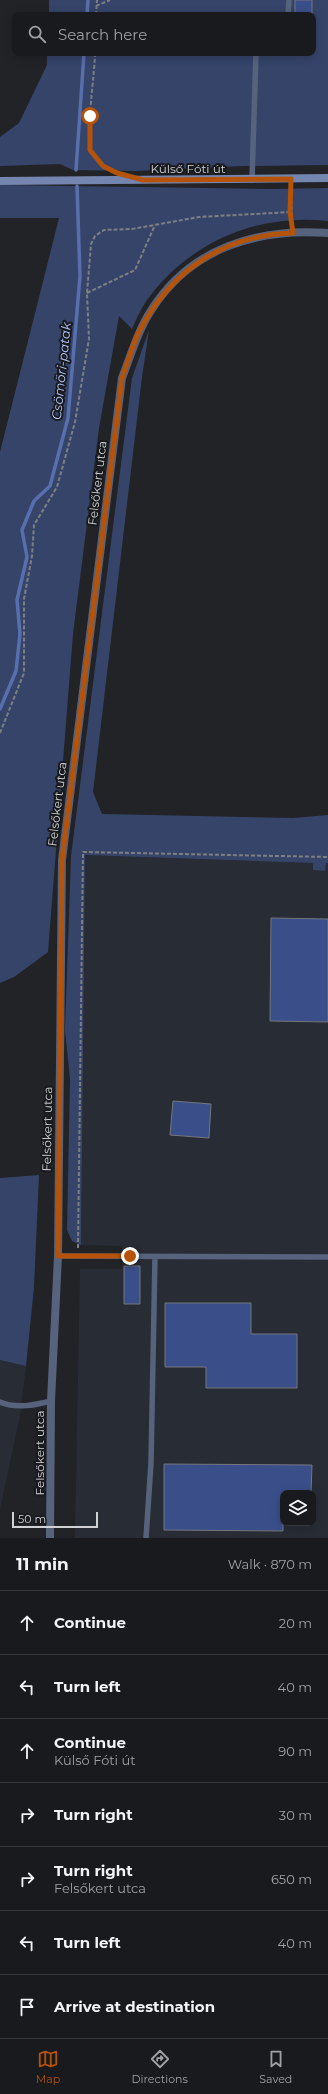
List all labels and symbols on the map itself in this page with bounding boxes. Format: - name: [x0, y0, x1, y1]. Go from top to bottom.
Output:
- route start: [81, 107, 99, 125]
- street label: Külső Fóti út: [150, 161, 226, 176]
- water label: Csömöri-patak: [48, 320, 74, 421]
- street label: Felsőkert utca: [84, 440, 110, 526]
- street label: Felsőkert utca: [44, 761, 70, 847]
- street label: Felsőkert utca: [39, 1086, 55, 1172]
- route end: [121, 1247, 139, 1265]
- street label: Felsőkert utca: [32, 1411, 47, 1495]
- scale bar: [12, 1510, 98, 1529]

